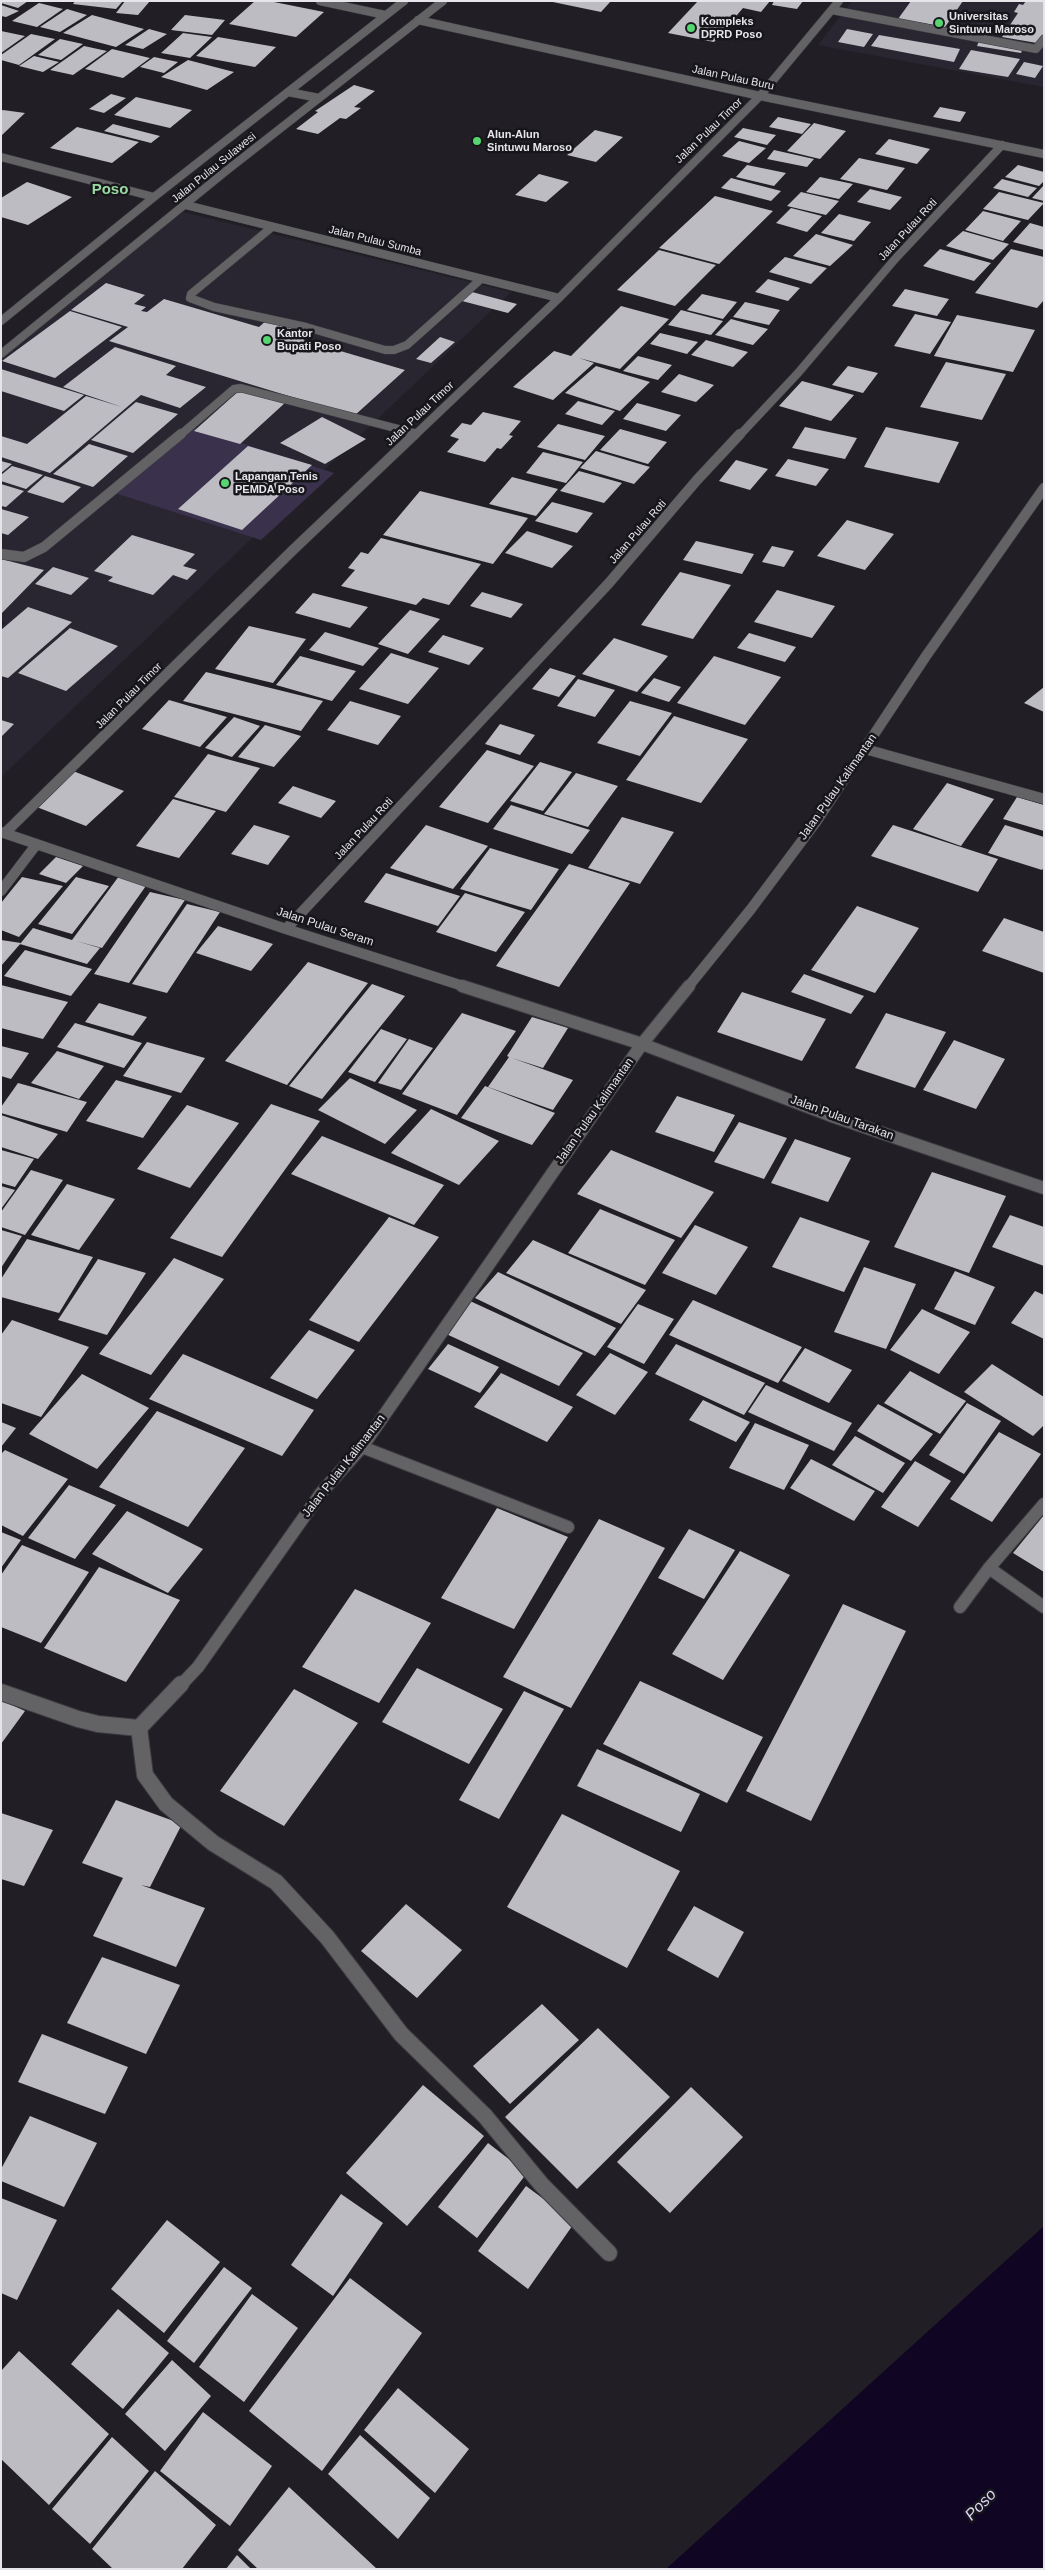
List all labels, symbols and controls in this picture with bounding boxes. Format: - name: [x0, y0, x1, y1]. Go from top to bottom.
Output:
- place label: Universitas Sintuwu Maroso: [949, 10, 1034, 36]
- place label: Kompleks DPRD Poso: [701, 15, 762, 41]
- marker: Universitas Sintuwu Maroso: [933, 17, 945, 29]
- marker: Kompleks DPRD Poso: [685, 22, 697, 34]
- street label: Jalan Pulau Buru: [691, 63, 775, 93]
- street label: Jalan Pulau Timor: [673, 96, 745, 166]
- place label: Alun-Alun Sintuwu Maroso: [487, 128, 572, 154]
- street label: Jalan Pulau Sulawesi: [169, 130, 259, 206]
- marker: Alun-Alun Sintuwu Maroso: [471, 135, 483, 147]
- district label: Poso: [92, 181, 128, 199]
- street label: Jalan Pulau Roti: [876, 196, 940, 264]
- street label: Jalan Pulau Sumba: [327, 223, 423, 259]
- place label: Kantor Bupati Poso: [277, 327, 341, 353]
- marker: Kantor Bupati Poso: [261, 334, 273, 346]
- street label: Jalan Pulau Timor: [383, 379, 457, 449]
- place label: Lapangan Tenis PEMDA Poso: [235, 470, 318, 496]
- marker: Lapangan Tenis PEMDA Poso: [219, 477, 231, 489]
- street label: Jalan Pulau Roti: [607, 497, 669, 567]
- street label: Jalan Pulau Timor: [93, 660, 165, 732]
- street label: Jalan Pulau Kalimantan: [796, 731, 880, 843]
- street label: Jalan Pulau Roti: [332, 795, 396, 863]
- street label: Jalan Pulau Seram: [275, 904, 375, 950]
- street label: Jalan Pulau Kalimantan: [553, 1055, 637, 1167]
- street label: Jalan Pulau Tarakan: [788, 1093, 896, 1143]
- street label: Jalan Pulau Kalimantan: [300, 1412, 388, 1520]
- water label: Poso: [961, 2485, 1001, 2525]

